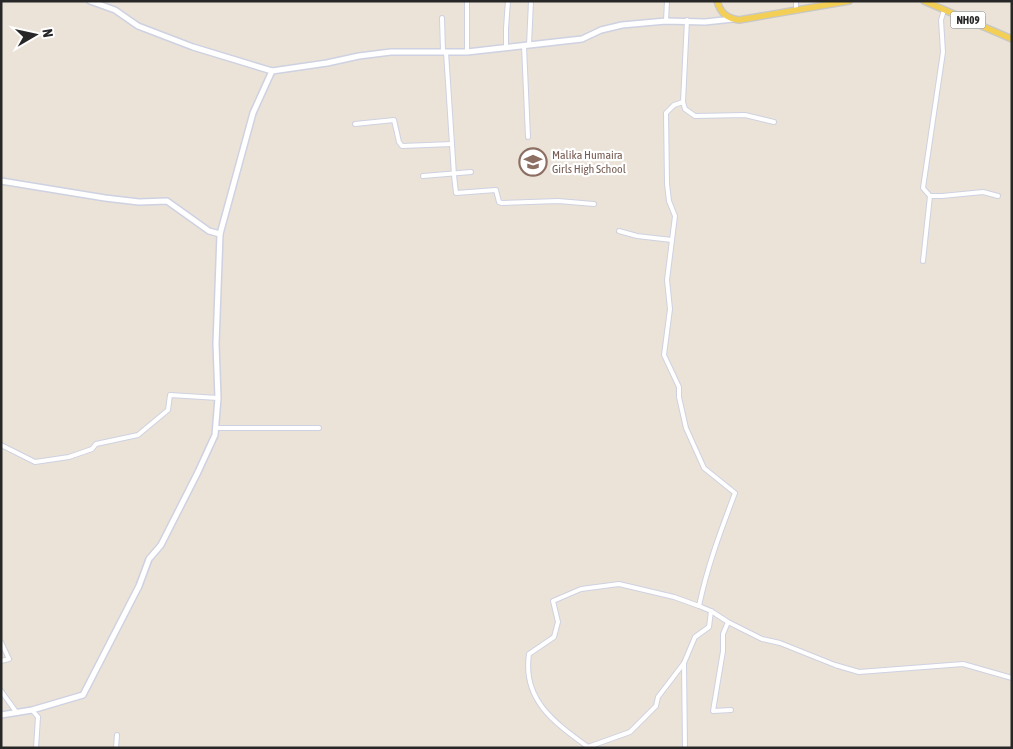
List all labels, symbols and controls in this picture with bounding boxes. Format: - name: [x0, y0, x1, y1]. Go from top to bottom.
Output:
- north arrow: [10, 10, 60, 60]
- road number: NH09: [950, 12, 986, 28]
- text: N: [39, 28, 56, 38]
- school or university icon: Malika Humaira Girls High School: [518, 147, 548, 177]
- place label: Malika Humaira Girls High School: [552, 148, 627, 176]

